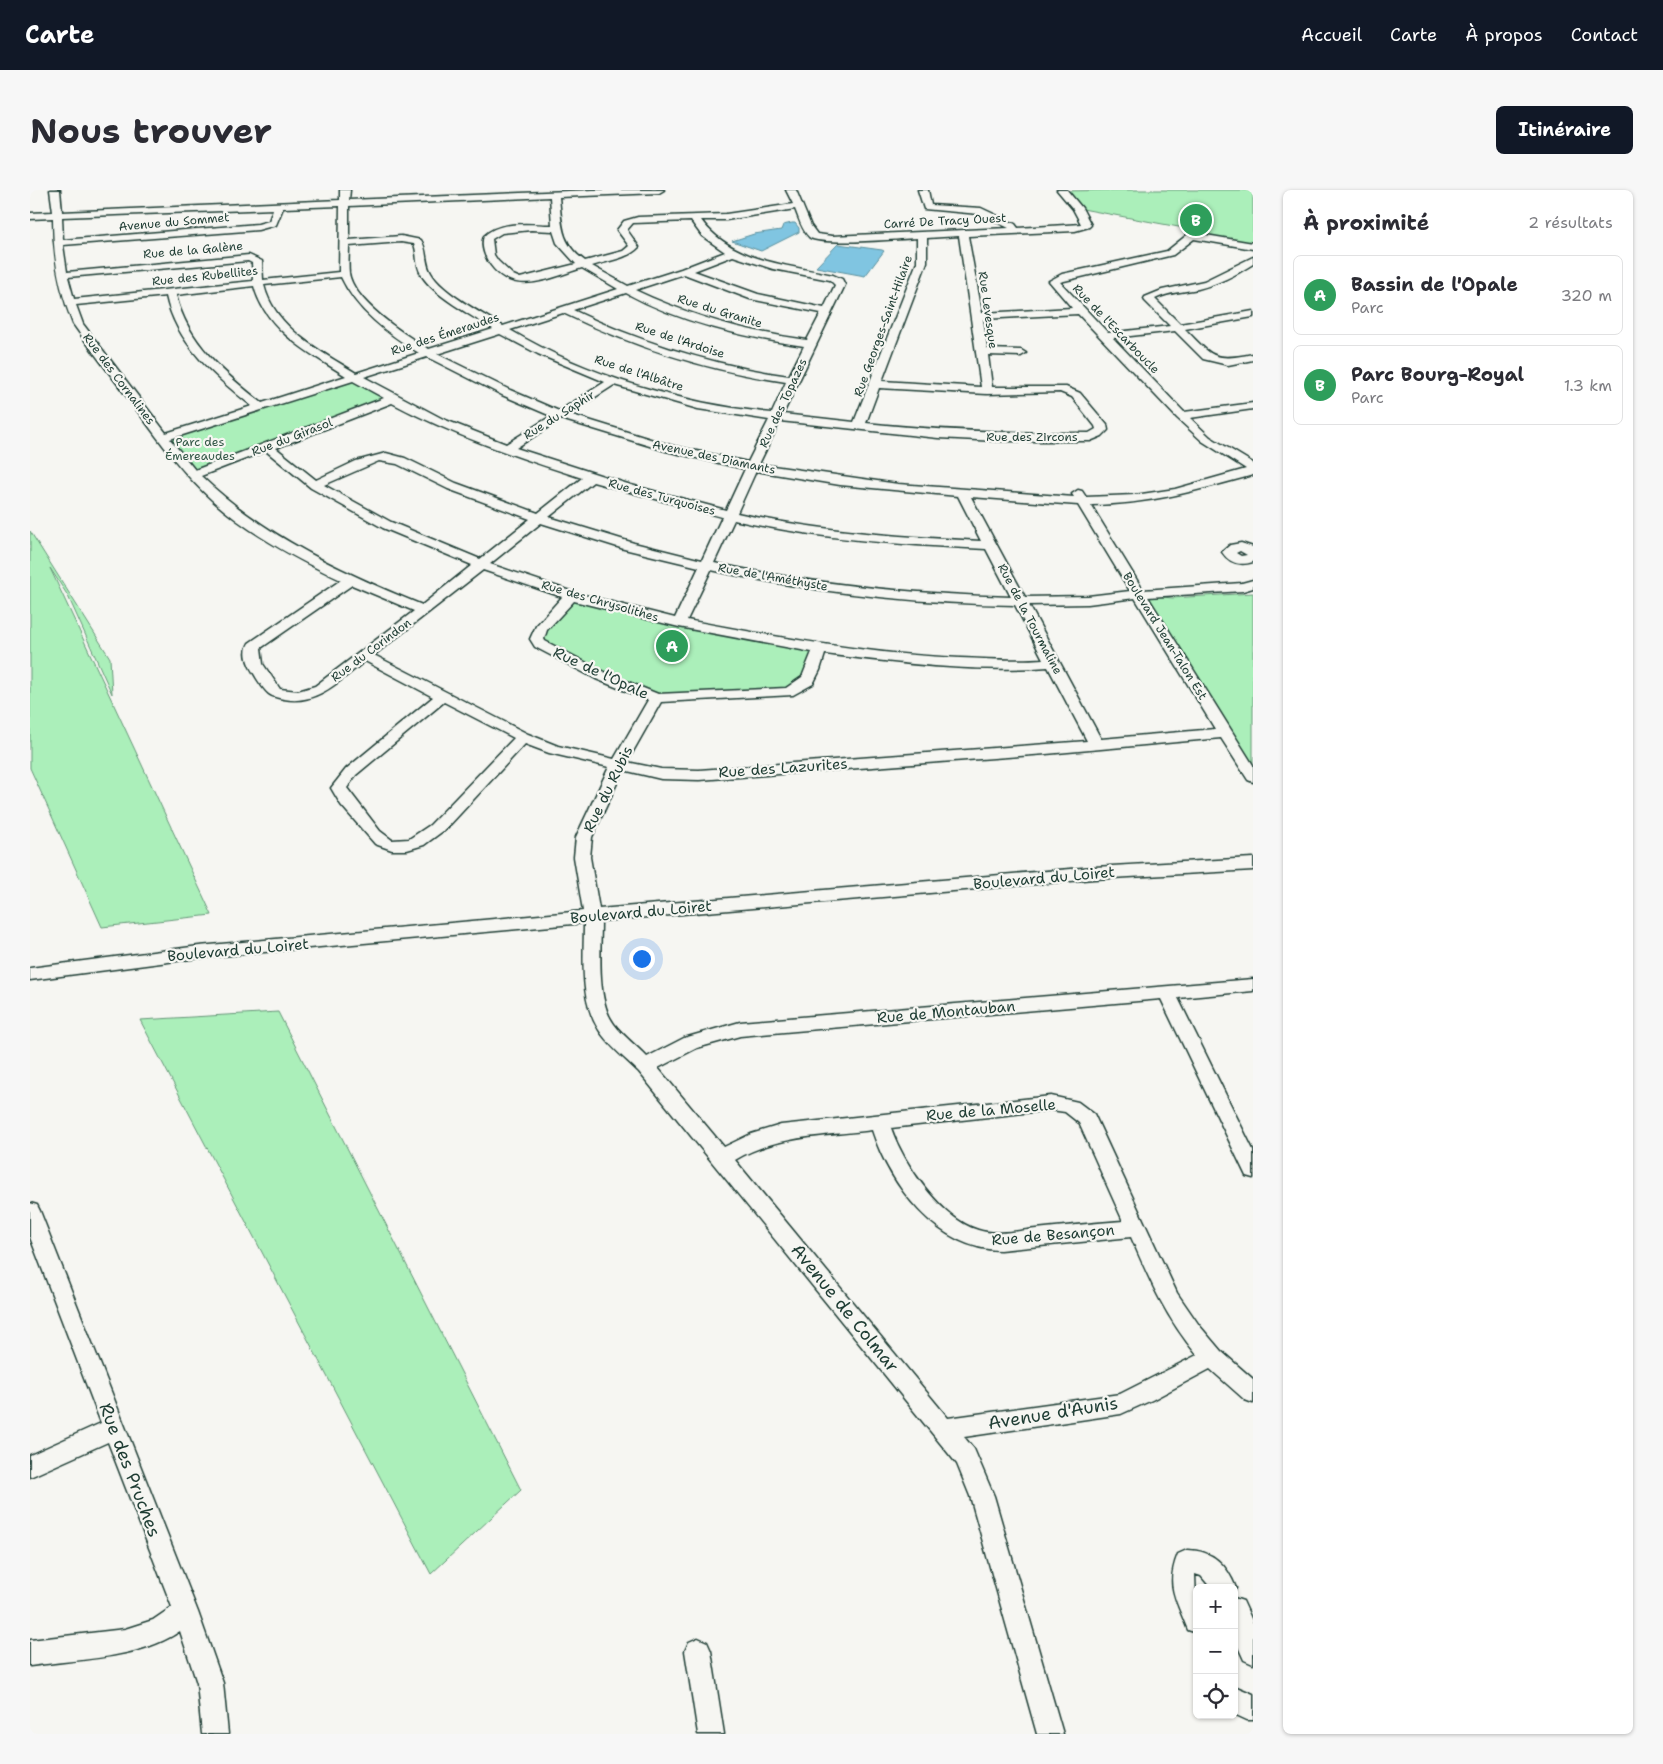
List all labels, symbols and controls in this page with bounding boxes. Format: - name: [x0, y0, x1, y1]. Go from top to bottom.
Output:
- text: Carte: [25, 19, 94, 51]
- text: Accueil: [1301, 23, 1362, 47]
- text: Carte: [1390, 23, 1437, 47]
- text: À propos: [1465, 23, 1543, 47]
- text: Contact: [1571, 23, 1638, 47]
- button: Itinéraire: [1496, 106, 1633, 154]
- text: Nous trouver: [30, 107, 272, 154]
- pin: B: [1180, 201, 1212, 239]
- street label: Avenue du Sommet: [118, 209, 230, 235]
- text: À proximité: [1303, 209, 1429, 237]
- street label: Carré De Tracy Ouest: [883, 210, 1007, 232]
- text: 2 résultats: [1528, 212, 1613, 233]
- street label: Rue de la Galène: [142, 238, 244, 262]
- street label: Rue Georges-Saint-Hilaire: [850, 253, 916, 399]
- street label: Rue des Rubellites: [151, 262, 259, 290]
- street label: Rue Levesque: [975, 270, 1001, 350]
- text: Bassin de l'Opale: [1351, 272, 1518, 297]
- street label: Rue de l'Escarboucle: [1069, 281, 1163, 377]
- text: A: [1314, 285, 1326, 306]
- text: 320 m: [1561, 285, 1612, 306]
- street label: Rue du Granite: [676, 291, 764, 332]
- text: Parc: [1351, 297, 1384, 318]
- street label: Rue des Émeraudes: [389, 309, 501, 359]
- street label: Rue de l'Ardoise: [633, 318, 727, 362]
- street label: Rue des Cornalines: [79, 330, 159, 428]
- street label: Rue de l'Albâtre: [592, 351, 686, 395]
- street label: Rue des Topazes: [755, 356, 811, 450]
- text: Parc Bourg-Royal: [1351, 362, 1524, 387]
- text: B: [1315, 375, 1325, 396]
- text: 1.3 km: [1564, 375, 1612, 396]
- street label: Rue du Saphir: [520, 387, 598, 443]
- text: Parc: [1351, 387, 1384, 408]
- street label: Rue du Girasol: [249, 414, 335, 460]
- street label: Rue des Zircons: [986, 429, 1078, 445]
- park label: Parc des Émereaudes: [165, 434, 235, 464]
- street label: Avenue des Diamants: [651, 436, 777, 478]
- street label: Rue des Turquoises: [607, 475, 717, 519]
- street label: Rue de l'Améthyste: [717, 559, 829, 595]
- street label: Rue de la Tourmaline: [994, 561, 1066, 677]
- street label: Boulevard Jean-Talon Est: [1119, 569, 1211, 703]
- street label: Rue des Chrysolithes: [540, 577, 660, 625]
- street label: Rue du Corindon: [328, 615, 414, 685]
- pin: A: [656, 627, 688, 665]
- street label: Rue de l'Opale: [550, 642, 652, 704]
- street label: Rue du Rubis: [578, 742, 638, 836]
- street label: Rue des Lazurites: [718, 754, 848, 782]
- street label: Boulevard du Loiret: [972, 862, 1116, 894]
- street label: Boulevard du Loiret: [569, 896, 713, 928]
- street label: Boulevard du Loiret: [166, 934, 310, 966]
- your location: [629, 946, 655, 972]
- street label: Rue de Montauban: [876, 996, 1016, 1028]
- street label: Rue de la Moselle: [925, 1094, 1057, 1126]
- street label: Rue de Besançon: [991, 1220, 1115, 1250]
- street label: Avenue de Colmar: [786, 1239, 904, 1377]
- street label: Avenue d'Aunis: [986, 1391, 1120, 1435]
- street label: Rue des Pruches: [93, 1399, 167, 1541]
- map controls: [1193, 1584, 1238, 1719]
- button: +: [1193, 1584, 1238, 1629]
- button: −: [1193, 1629, 1238, 1674]
- button: locate: [1193, 1674, 1238, 1719]

